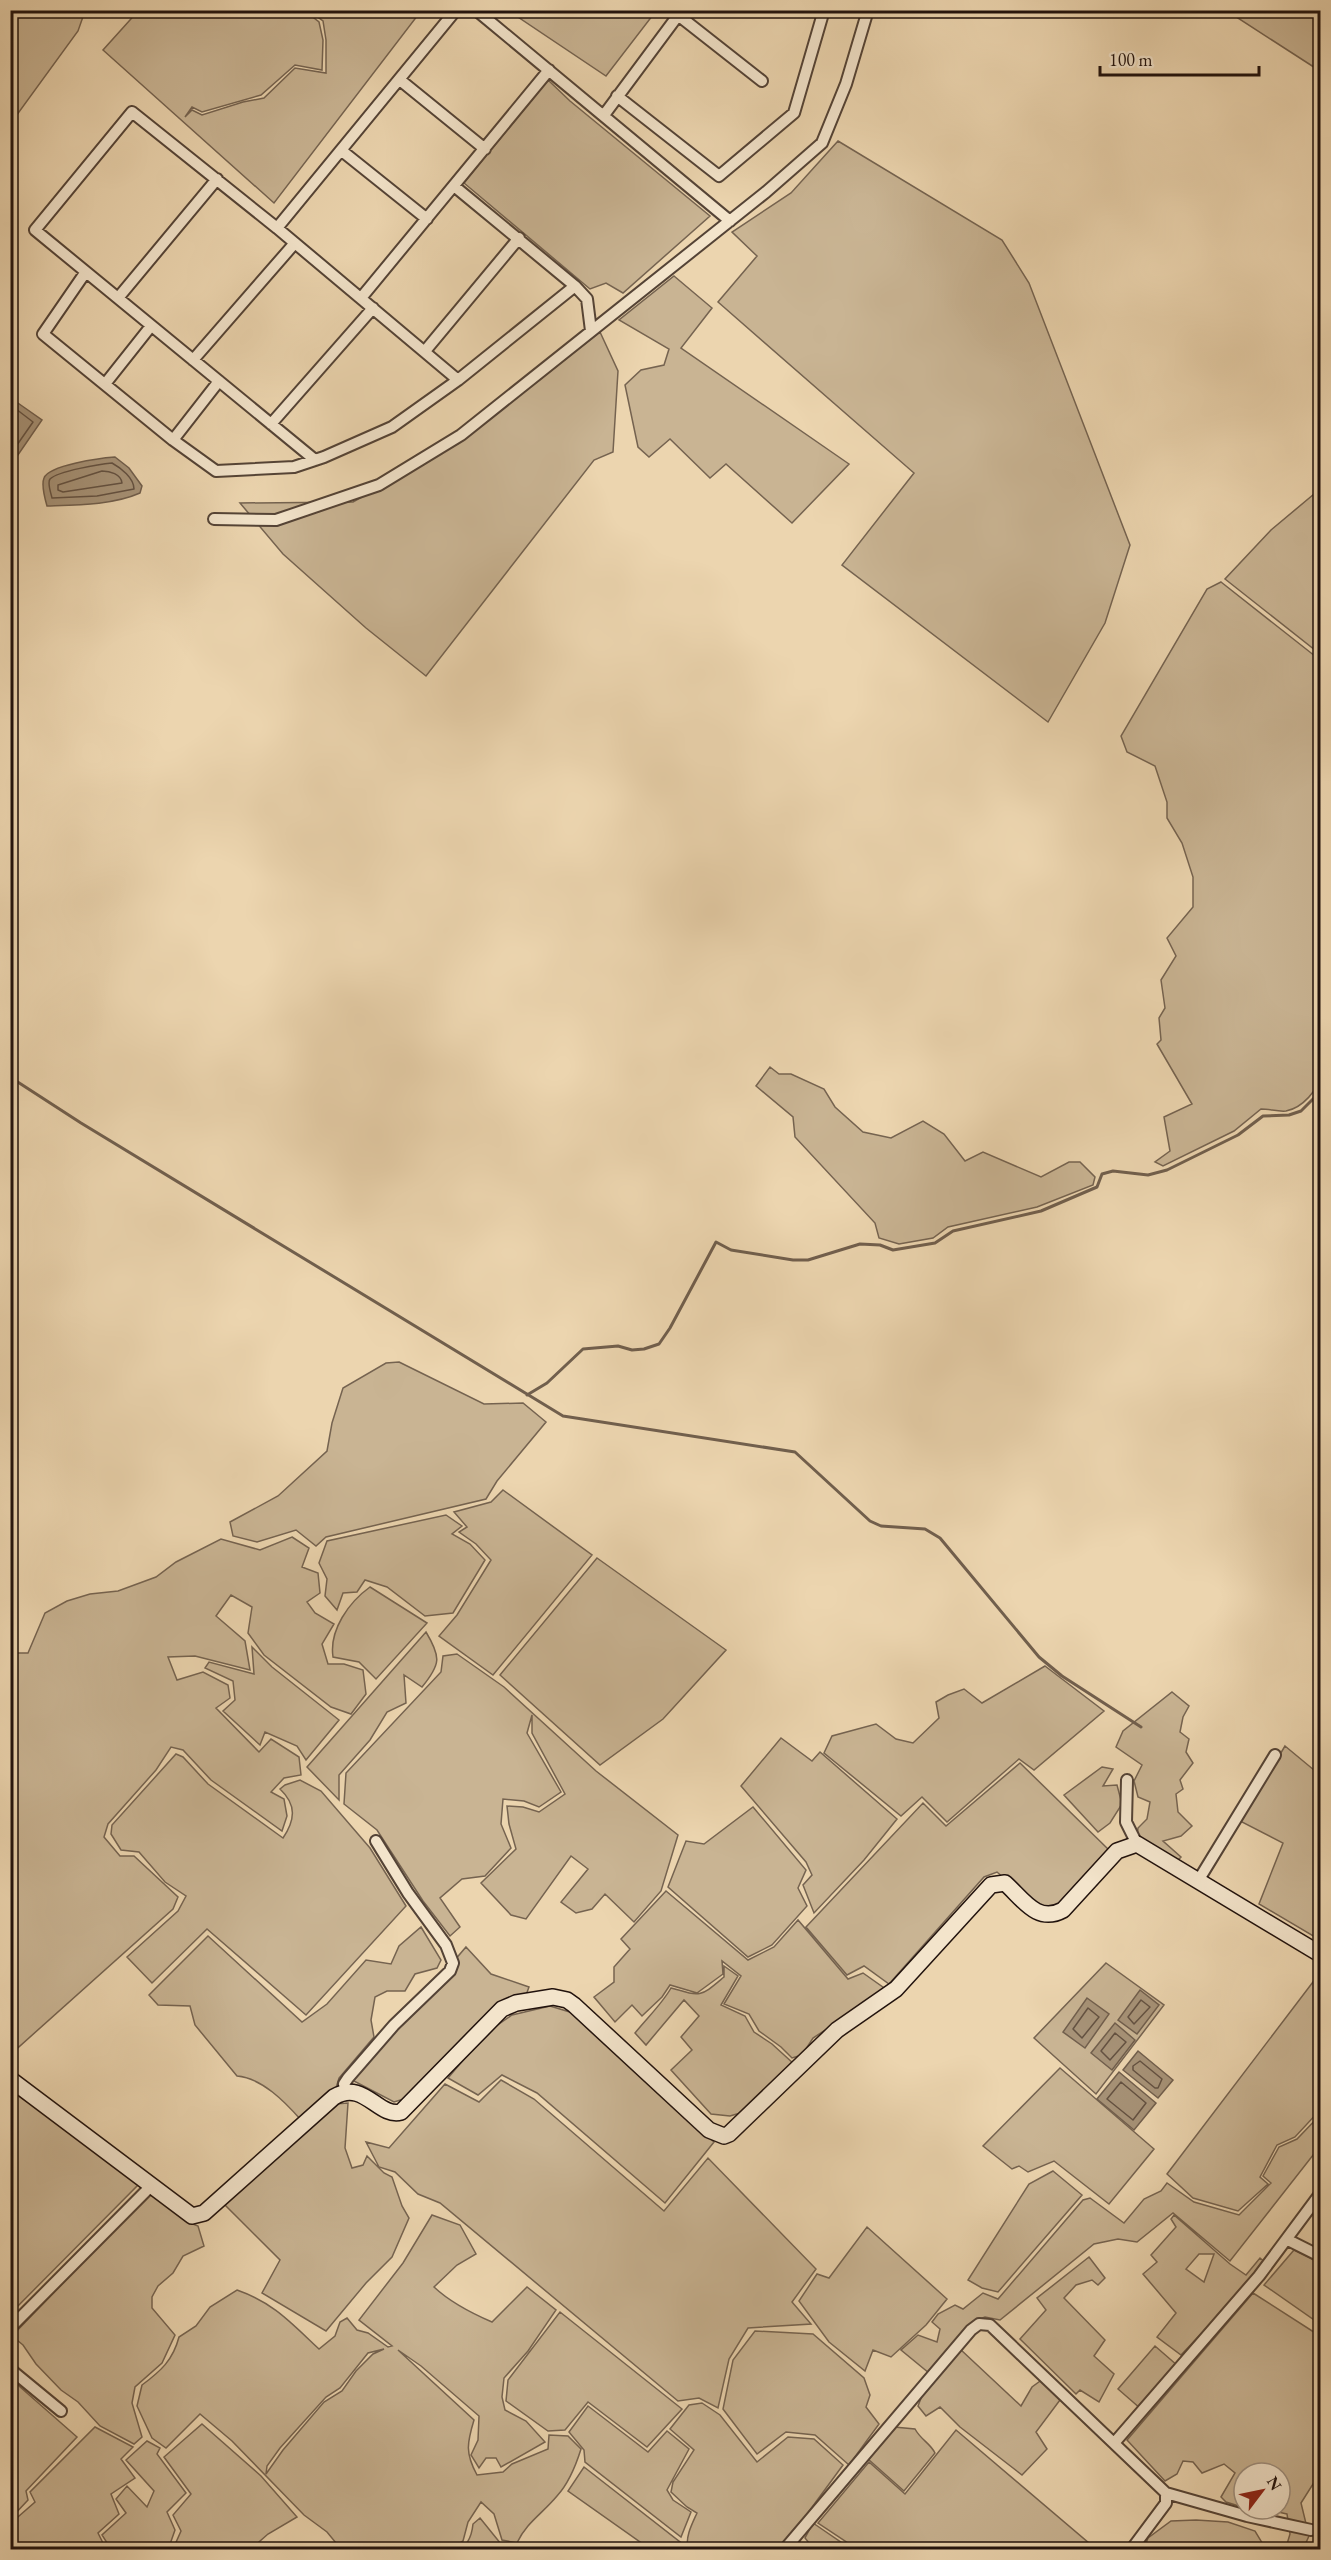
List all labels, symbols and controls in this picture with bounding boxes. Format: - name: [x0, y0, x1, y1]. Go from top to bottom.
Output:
- scale bar: [1100, 39, 1259, 77]
- text: 100 m: [1109, 48, 1153, 71]
- north arrow: [1232, 2461, 1292, 2521]
- text: N: [1262, 2472, 1287, 2494]

